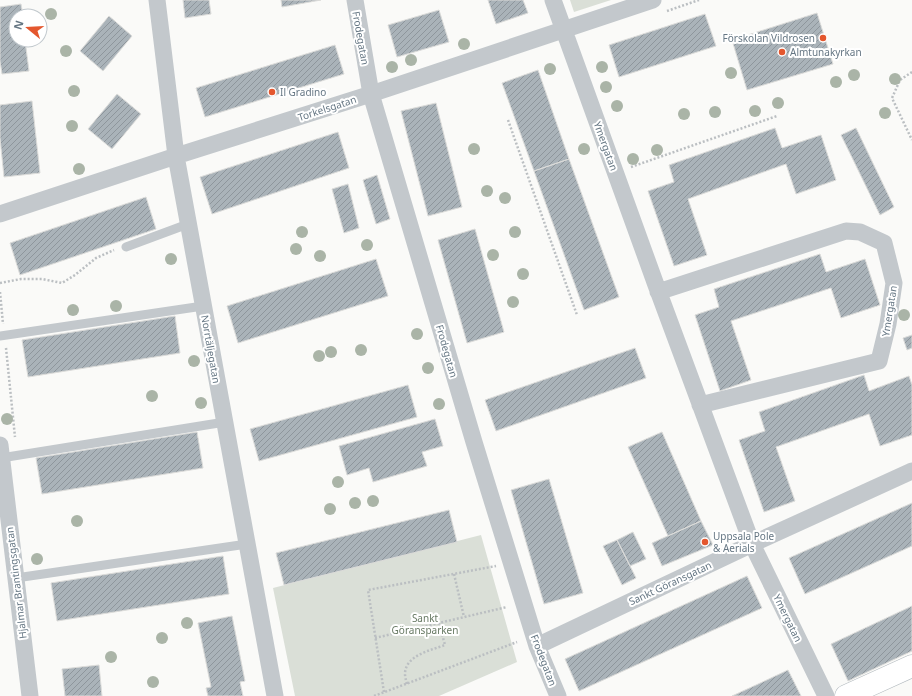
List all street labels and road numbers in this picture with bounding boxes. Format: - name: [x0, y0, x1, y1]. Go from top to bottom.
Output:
- street label: Frodegatan: [349, 10, 373, 66]
- street label: Torkelsgatan: [296, 92, 358, 124]
- street label: Ymergatan: [591, 119, 621, 173]
- street label: Ymergatan: [878, 284, 900, 338]
- street label: Norrtäljegatan: [198, 314, 224, 384]
- street label: Frodegatan: [433, 323, 461, 379]
- street label: Hjalmar Brantingsgatan: [2, 526, 30, 640]
- street label: Sankt Göransgatan: [626, 558, 714, 608]
- street label: Ymergatan: [770, 592, 806, 644]
- street label: Frodegatan: [528, 632, 560, 688]

